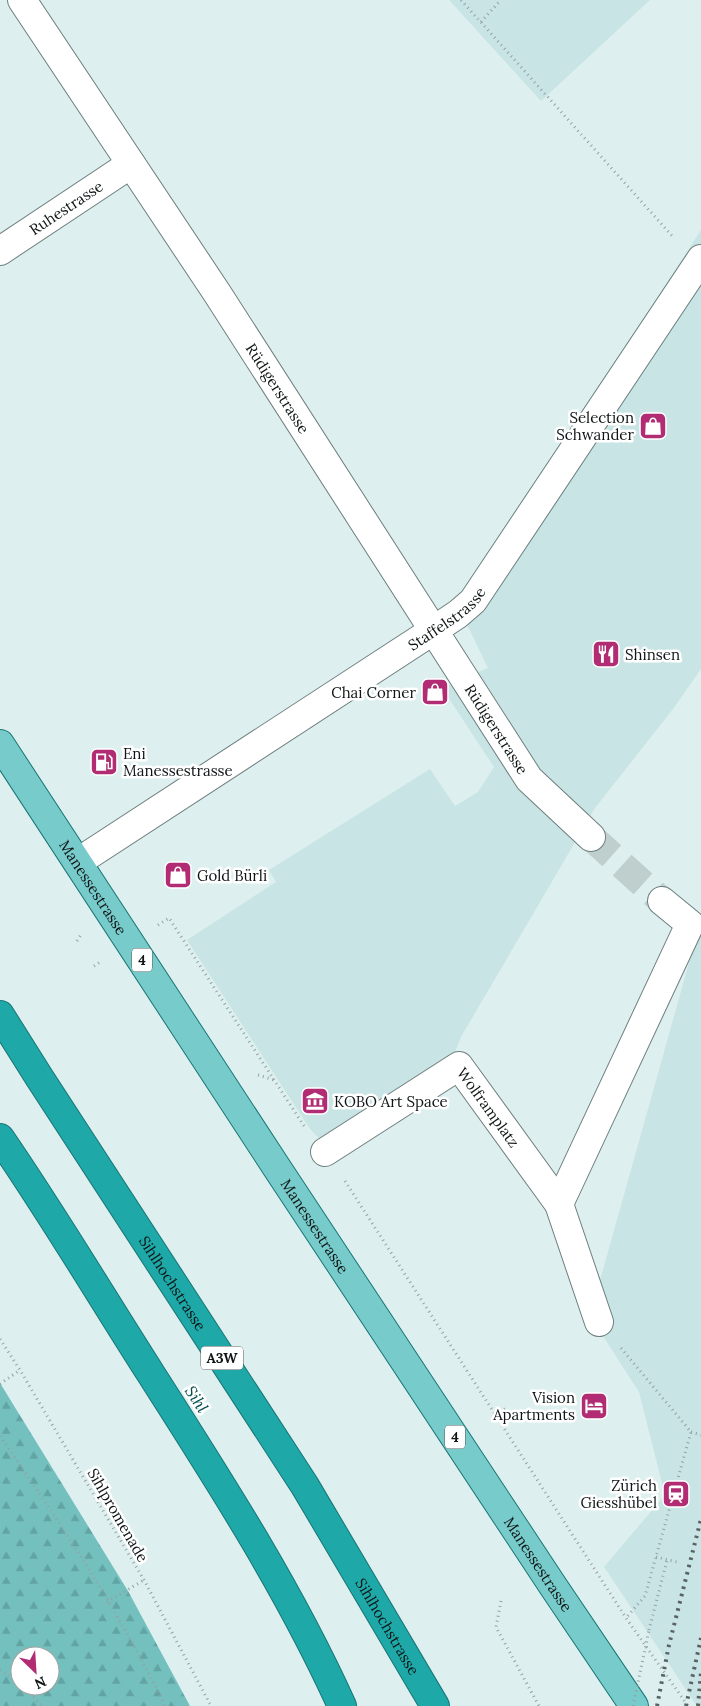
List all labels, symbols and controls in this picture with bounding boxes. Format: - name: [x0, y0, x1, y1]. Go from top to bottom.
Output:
- street label: Ruhestrasse: [25, 176, 106, 239]
- street label: Rüdigerstrasse: [242, 339, 314, 437]
- place label: Selection Schwander: [556, 408, 635, 444]
- shop icon: Selection Schwander: [638, 411, 668, 441]
- street label: Staffelstrasse: [404, 583, 489, 654]
- restaurant icon: Shinsen: [591, 639, 621, 669]
- place label: Shinsen: [625, 645, 680, 664]
- shop icon: Chai Corner: [420, 677, 450, 707]
- street label: Rüdigerstrasse: [461, 680, 533, 778]
- place label: Chai Corner: [331, 683, 417, 702]
- place label: Eni Manessestrasse: [123, 744, 233, 780]
- fuel station icon: Eni Manessestrasse: [89, 747, 119, 777]
- street label: Manessestrasse: [56, 836, 131, 938]
- shop icon: Gold Bürli: [163, 860, 193, 890]
- place label: Gold Bürli: [197, 866, 267, 885]
- road number: 4: [132, 948, 152, 972]
- street label: Wolframplatz: [454, 1063, 524, 1151]
- museum icon: KOBO Art Space: [300, 1086, 330, 1116]
- place label: KOBO Art Space: [334, 1092, 448, 1111]
- street label: Manessestrasse: [277, 1175, 353, 1277]
- street label: Sihlhochstrasse: [135, 1232, 211, 1334]
- road number: A3W: [201, 1346, 243, 1370]
- water label: Sihl: [181, 1382, 213, 1417]
- place label: Vision Apartments: [492, 1388, 575, 1424]
- hotel icon: Vision Apartments: [579, 1391, 609, 1421]
- road number: 4: [445, 1425, 465, 1448]
- street label: Sihlpromenade: [83, 1465, 153, 1565]
- place label: Zürich Giesshübel: [580, 1476, 657, 1512]
- station icon: Zürich Giesshübel: [661, 1479, 691, 1509]
- street label: Manessestrasse: [500, 1513, 577, 1615]
- street label: Sihlhochstrasse: [352, 1574, 424, 1678]
- north arrow: [10, 1646, 60, 1696]
- text: N: [32, 1672, 49, 1693]

